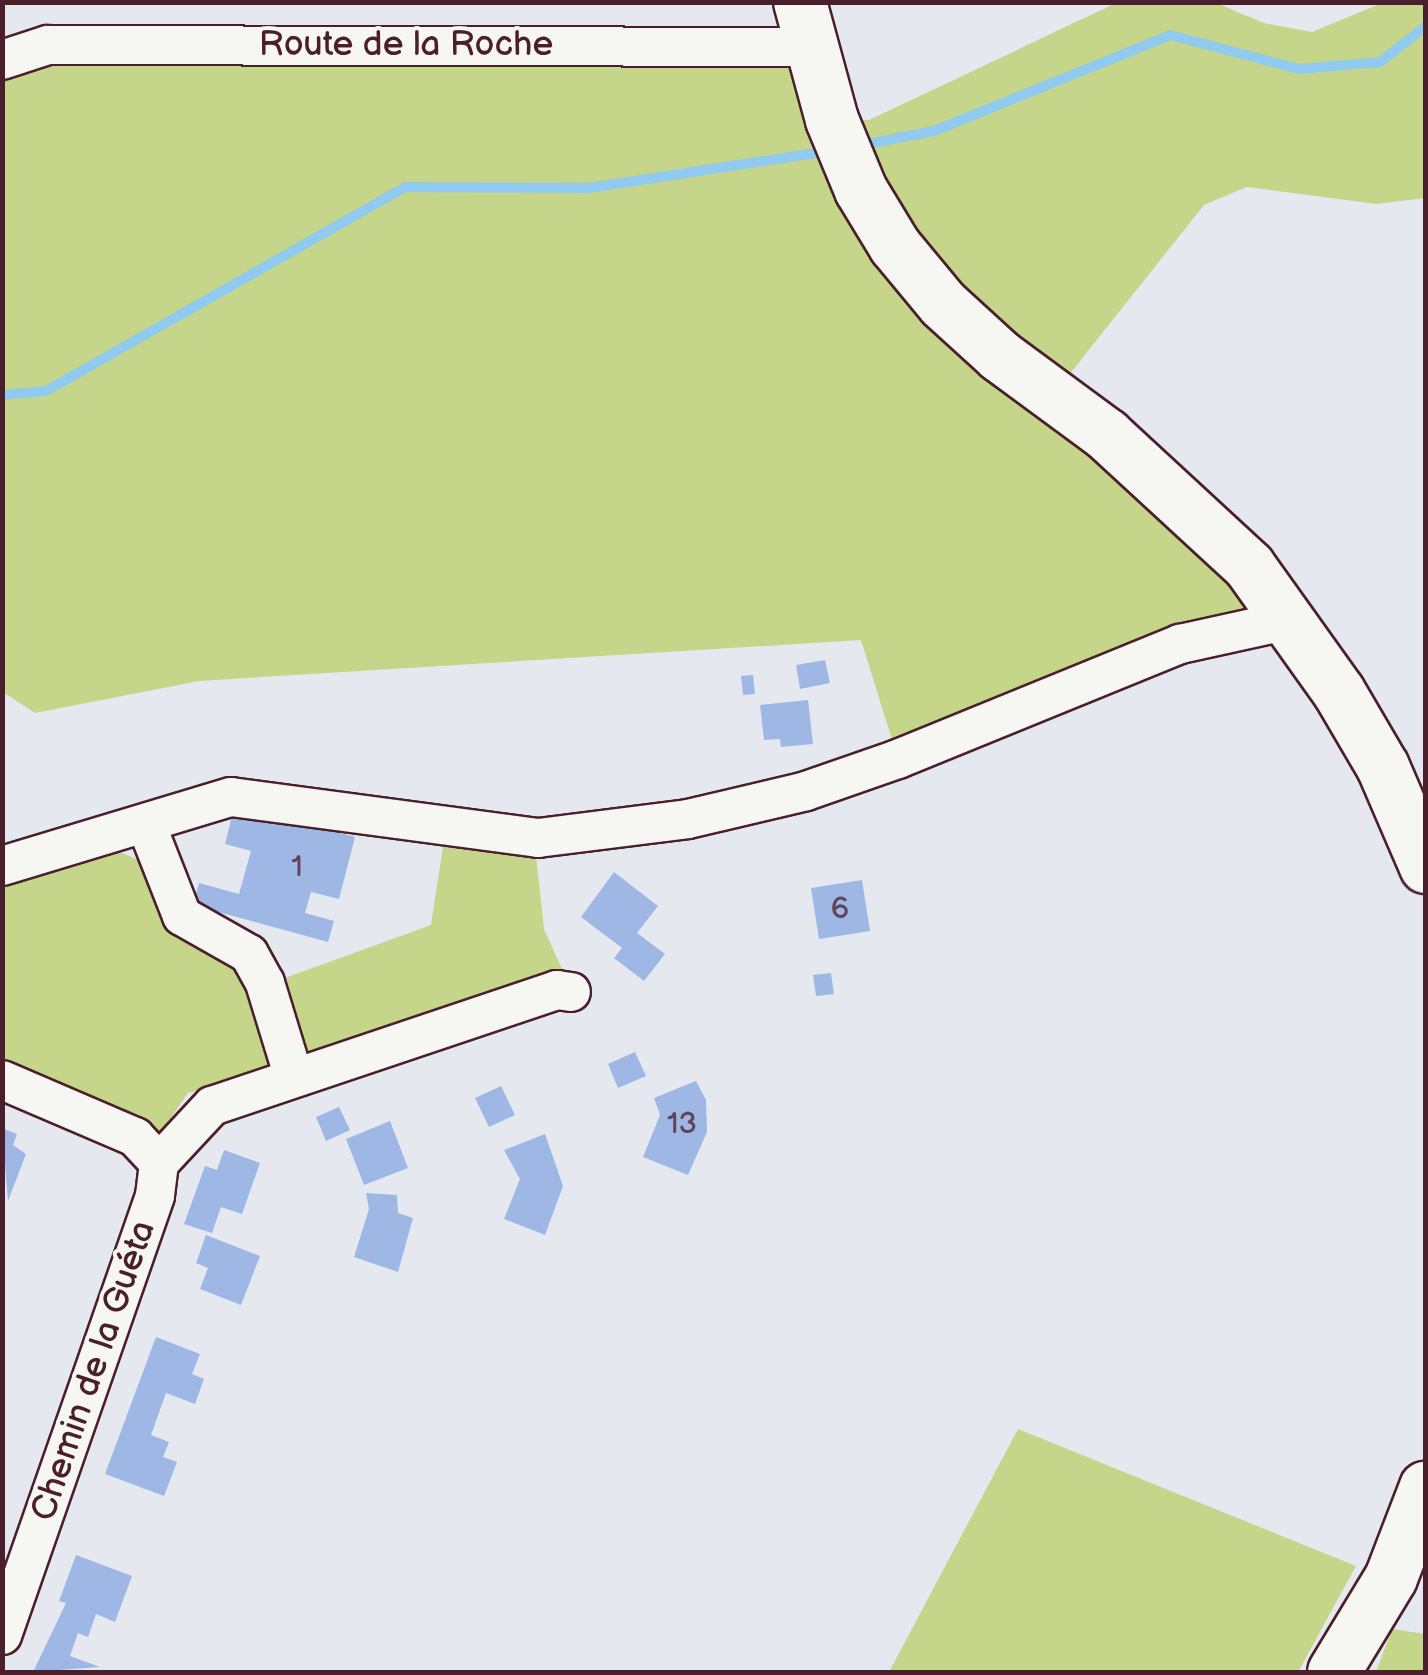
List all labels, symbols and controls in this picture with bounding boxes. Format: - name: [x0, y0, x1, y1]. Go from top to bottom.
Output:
- street label: Route de la Roche: [259, 24, 553, 66]
- house number: 1: [291, 849, 303, 885]
- house number: 6: [831, 891, 849, 927]
- house number: 13: [667, 1106, 697, 1142]
- street label: Chemin de la Guéta: [23, 1215, 165, 1527]

